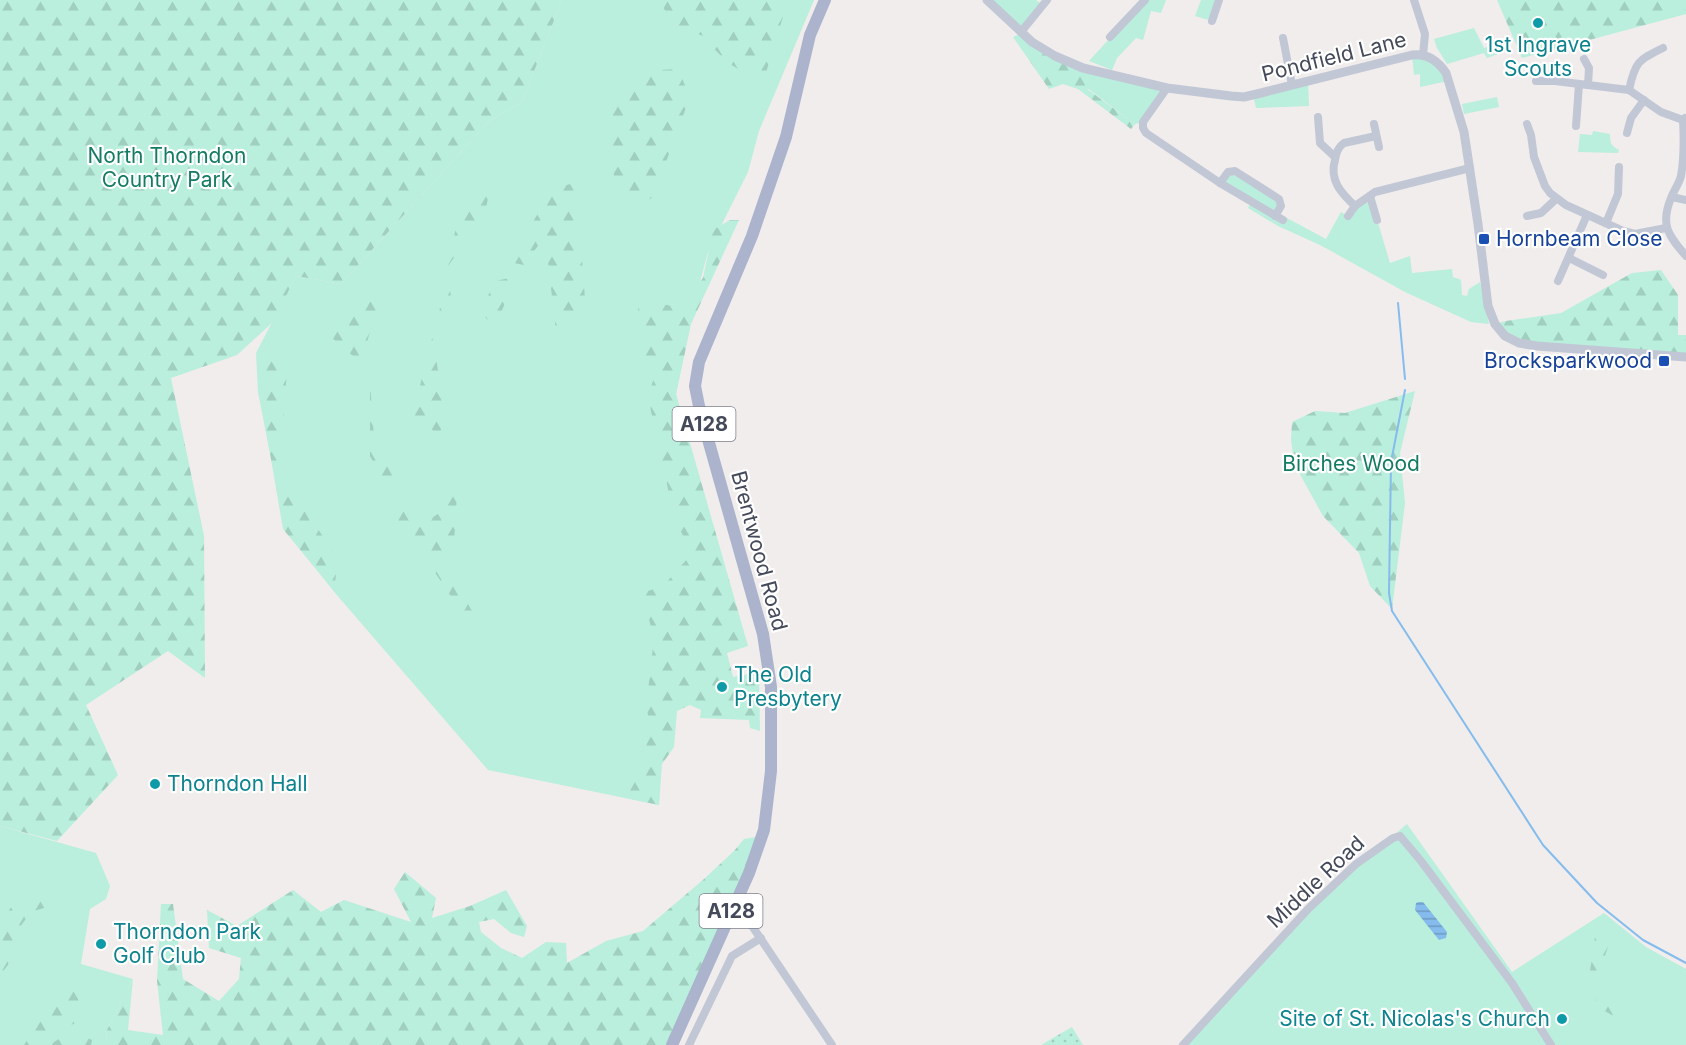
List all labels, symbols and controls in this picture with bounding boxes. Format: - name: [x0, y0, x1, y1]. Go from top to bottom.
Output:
- marker: 1st Ingrave Scouts: [1531, 16, 1545, 30]
- street label: Pondfield Lane: [1259, 26, 1409, 87]
- place label: 1st Ingrave Scouts: [1485, 32, 1591, 81]
- park label: North Thorndon Country Park: [88, 143, 246, 192]
- place label: Hornbeam Close: [1496, 226, 1663, 251]
- marker: Hornbeam Close: [1477, 232, 1491, 246]
- place label: Brocksparkwood: [1484, 348, 1652, 373]
- marker: Brocksparkwood: [1657, 354, 1671, 368]
- road number: A128: [672, 407, 736, 441]
- park label: Birches Wood: [1282, 451, 1420, 476]
- street label: Brentwood Road: [726, 468, 793, 634]
- place label: The Old Presbytery: [734, 662, 842, 711]
- marker: The Old Presbytery: [715, 680, 729, 694]
- place label: Thorndon Hall: [167, 771, 308, 796]
- marker: Thorndon Hall: [148, 777, 162, 791]
- street label: Middle Road: [1262, 830, 1369, 933]
- road number: A128: [700, 894, 762, 928]
- place label: Thorndon Park Golf Club: [113, 919, 261, 968]
- marker: Thorndon Park Golf Club: [94, 937, 108, 951]
- place label: Site of St. Nicolas's Church: [1279, 1006, 1550, 1031]
- marker: Site of St. Nicolas's Church: [1555, 1012, 1569, 1026]

